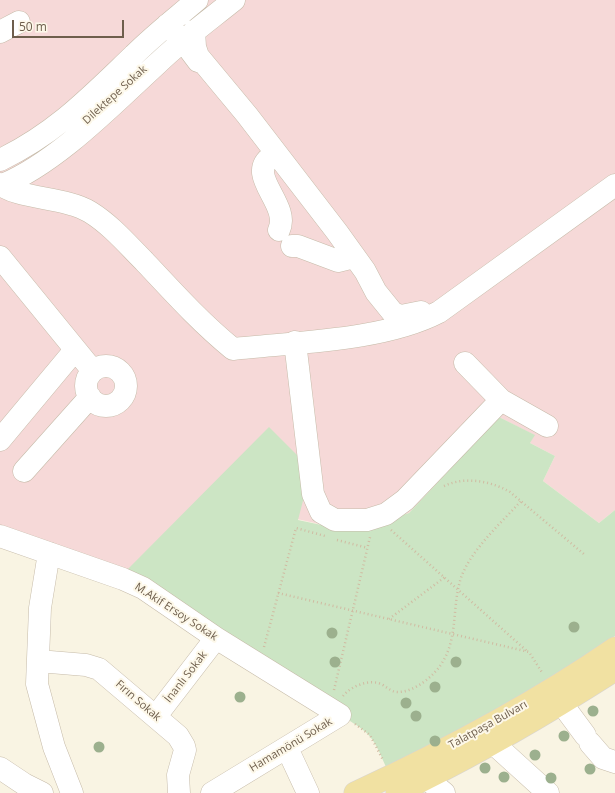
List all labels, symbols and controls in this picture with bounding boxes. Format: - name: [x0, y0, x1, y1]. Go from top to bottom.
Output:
- scale bar: [14, 12, 126, 38]
- text: 50 m: [19, 18, 47, 35]
- street label: Dilektepe Sokak: [80, 63, 150, 127]
- street label: M.Akif Ersoy Sokak: [132, 580, 220, 644]
- street label: İnanlı Sokak: [162, 649, 210, 705]
- street label: Fırın Sokak: [113, 678, 163, 724]
- street label: Talatpaşa Bulvarı: [447, 698, 529, 752]
- street label: Hamamönü Sokak: [247, 715, 335, 775]

